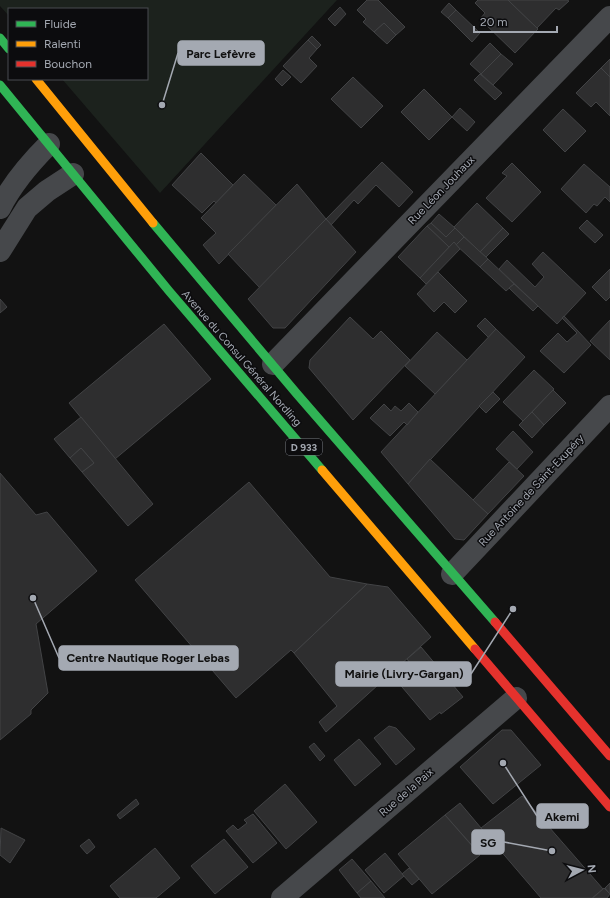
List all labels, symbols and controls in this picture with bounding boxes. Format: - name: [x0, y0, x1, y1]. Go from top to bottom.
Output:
- legend: [8, 8, 148, 80]
- scale bar: [474, 8, 557, 34]
- text: 20 m: [480, 15, 508, 29]
- text: Fluide: [44, 17, 77, 31]
- text: Ralenti: [44, 37, 81, 51]
- callout: Parc Lefèvre: [178, 41, 264, 65]
- text: Parc Lefèvre: [186, 47, 256, 61]
- text: Bouchon: [44, 57, 92, 71]
- street label: Rue Léon Jouhaux: [405, 153, 478, 227]
- street label: Avenue du Consul Général Nordling: [179, 288, 304, 429]
- street label: Rue Antoine de Saint-Exupéry: [476, 432, 587, 549]
- road number: D 933: [286, 439, 322, 455]
- callout: Centre Nautique Roger Lebas: [59, 646, 238, 670]
- text: Centre Nautique Roger Lebas: [66, 651, 230, 665]
- callout: Mairie (Livry-Gargan): [336, 662, 471, 686]
- text: Mairie (Livry-Gargan): [344, 667, 464, 681]
- street label: Rue de la Paix: [377, 765, 437, 819]
- callout: Akemi: [537, 804, 588, 828]
- text: Akemi: [545, 810, 579, 824]
- callout: SG: [472, 830, 504, 854]
- text: SG: [480, 836, 496, 850]
- north arrow: [562, 850, 602, 890]
- text: N: [584, 864, 598, 874]

